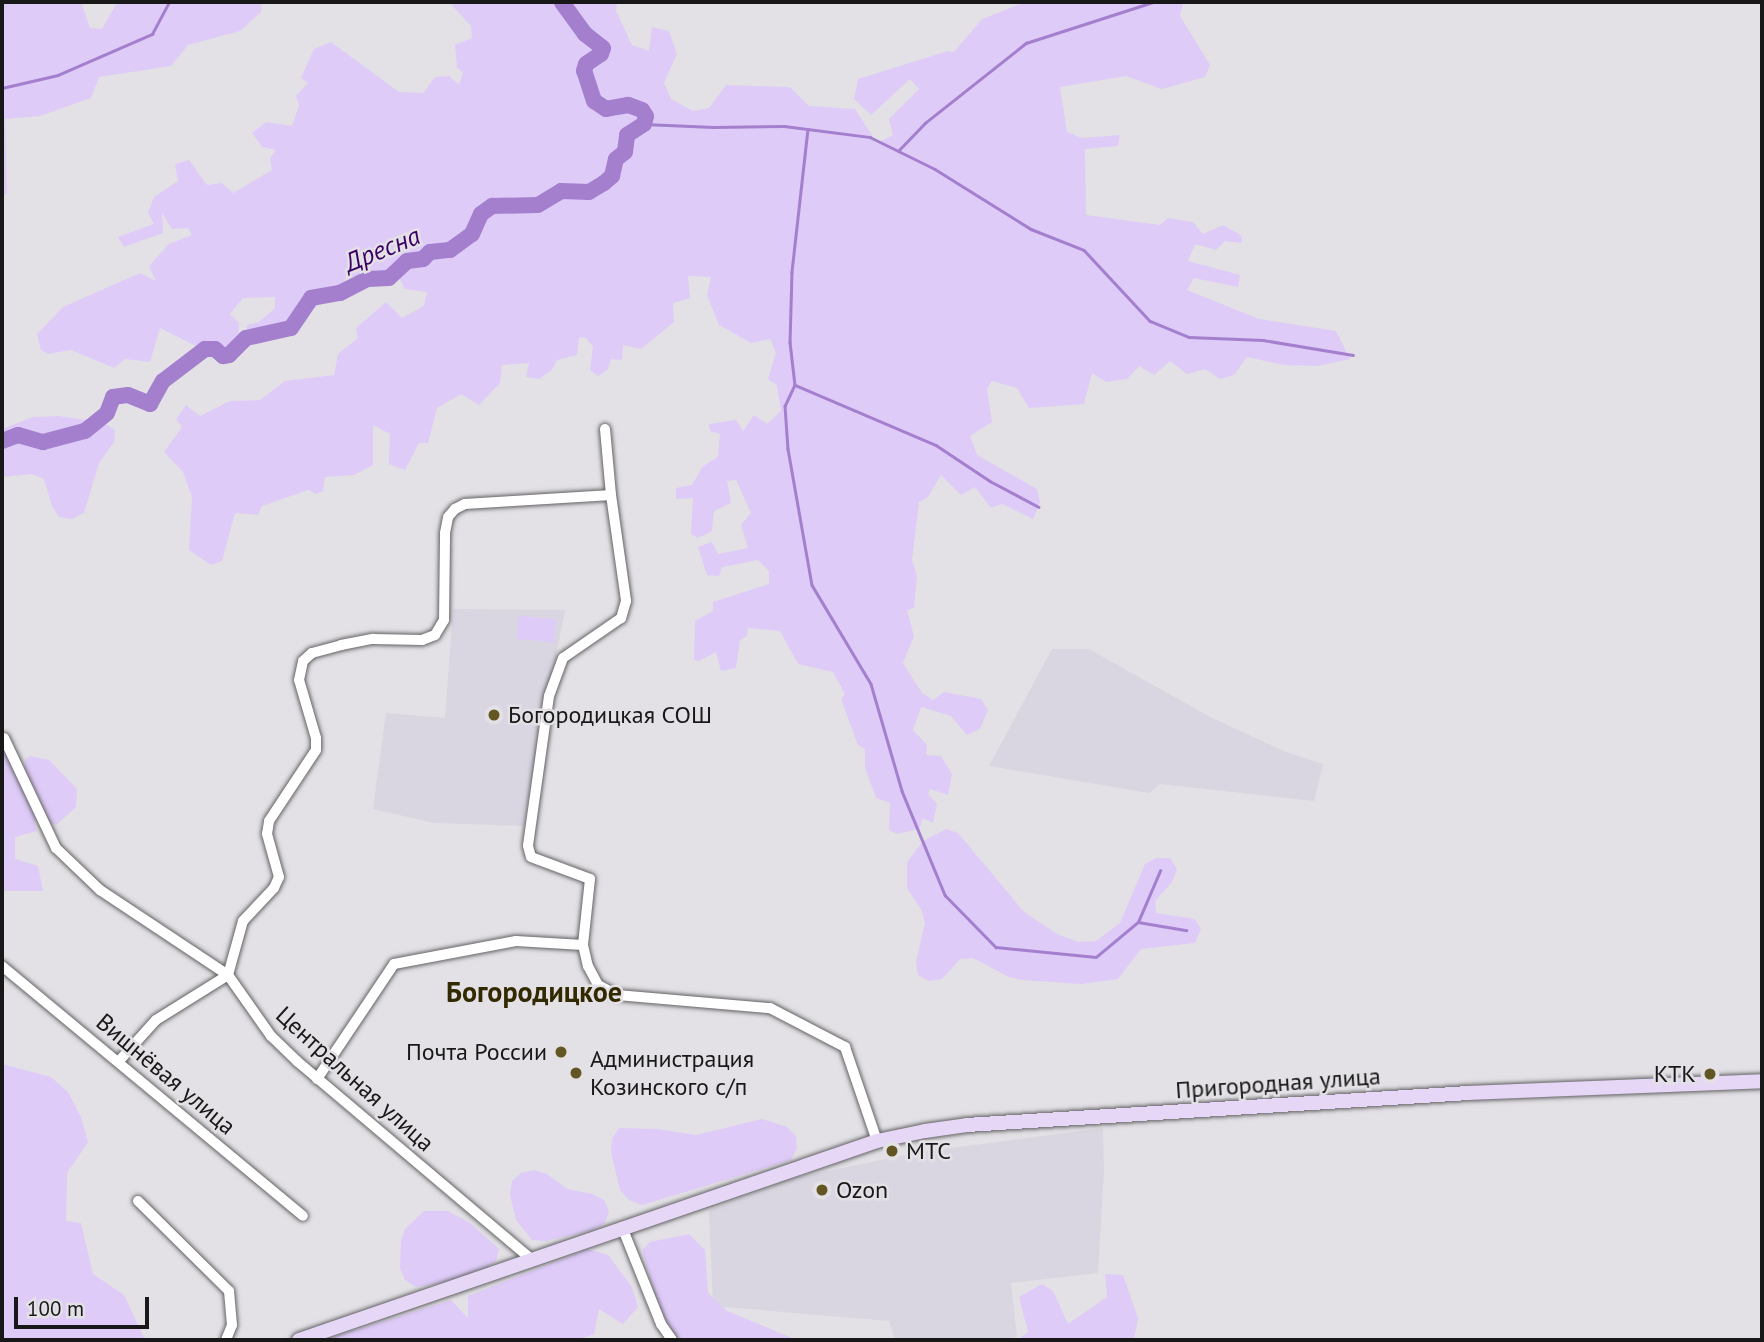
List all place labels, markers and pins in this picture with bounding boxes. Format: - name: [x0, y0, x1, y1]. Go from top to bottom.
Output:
- place label: Богородицкая СОШ: [508, 701, 712, 729]
- marker: Богородицкая СОШ: [486, 707, 502, 723]
- place label: Почта России: [406, 1038, 547, 1066]
- marker: Почта России: [553, 1044, 569, 1060]
- place label: Администрация Козинского с/п: [590, 1045, 754, 1101]
- place label: КТК: [1654, 1060, 1696, 1088]
- marker: Администрация Козинского с/п: [568, 1065, 584, 1081]
- marker: КТК: [1702, 1066, 1718, 1082]
- place label: МТС: [906, 1137, 951, 1165]
- marker: МТС: [884, 1143, 900, 1159]
- place label: Ozon: [836, 1176, 888, 1204]
- marker: Ozon: [814, 1182, 830, 1198]

